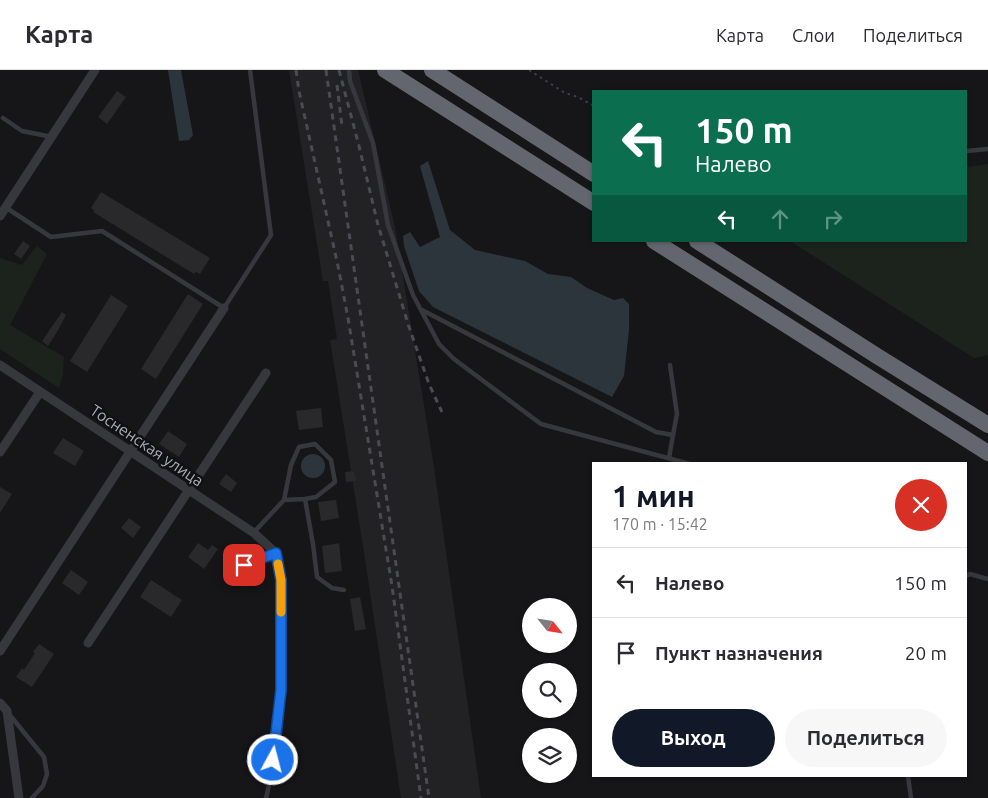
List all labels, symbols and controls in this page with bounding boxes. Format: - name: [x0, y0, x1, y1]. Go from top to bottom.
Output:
- text: Карта: [25, 21, 93, 48]
- text: Карта: [716, 25, 764, 45]
- text: Слои: [792, 25, 835, 45]
- text: Поделиться: [863, 25, 963, 45]
- icon: left: [612, 110, 677, 175]
- text: 150 m: [695, 110, 793, 150]
- text: Налево: [695, 151, 772, 176]
- icon: left: [713, 205, 741, 233]
- icon: ahead: [766, 205, 794, 233]
- icon: right: [819, 205, 847, 233]
- street label: Тосненская улица: [87, 401, 207, 489]
- text: 1 мин: [612, 479, 695, 513]
- button: close: [895, 479, 947, 531]
- text: 170 m · 15:42: [612, 515, 708, 533]
- pin: [223, 544, 265, 586]
- icon: arrive: [230, 551, 258, 579]
- icon: left: [612, 569, 640, 597]
- text: Налево: [655, 572, 724, 594]
- text: 150 m: [894, 572, 947, 594]
- north arrow: [522, 598, 578, 652]
- map controls: [522, 598, 577, 783]
- icon: arrive: [612, 639, 640, 667]
- text: Пункт назначения: [655, 642, 823, 664]
- text: 20 m: [905, 642, 947, 664]
- button: search: [522, 663, 577, 718]
- button: Выход: [612, 709, 775, 767]
- button: Поделиться: [785, 709, 947, 767]
- button: layers: [522, 728, 577, 783]
- position arrow: [246, 733, 298, 785]

